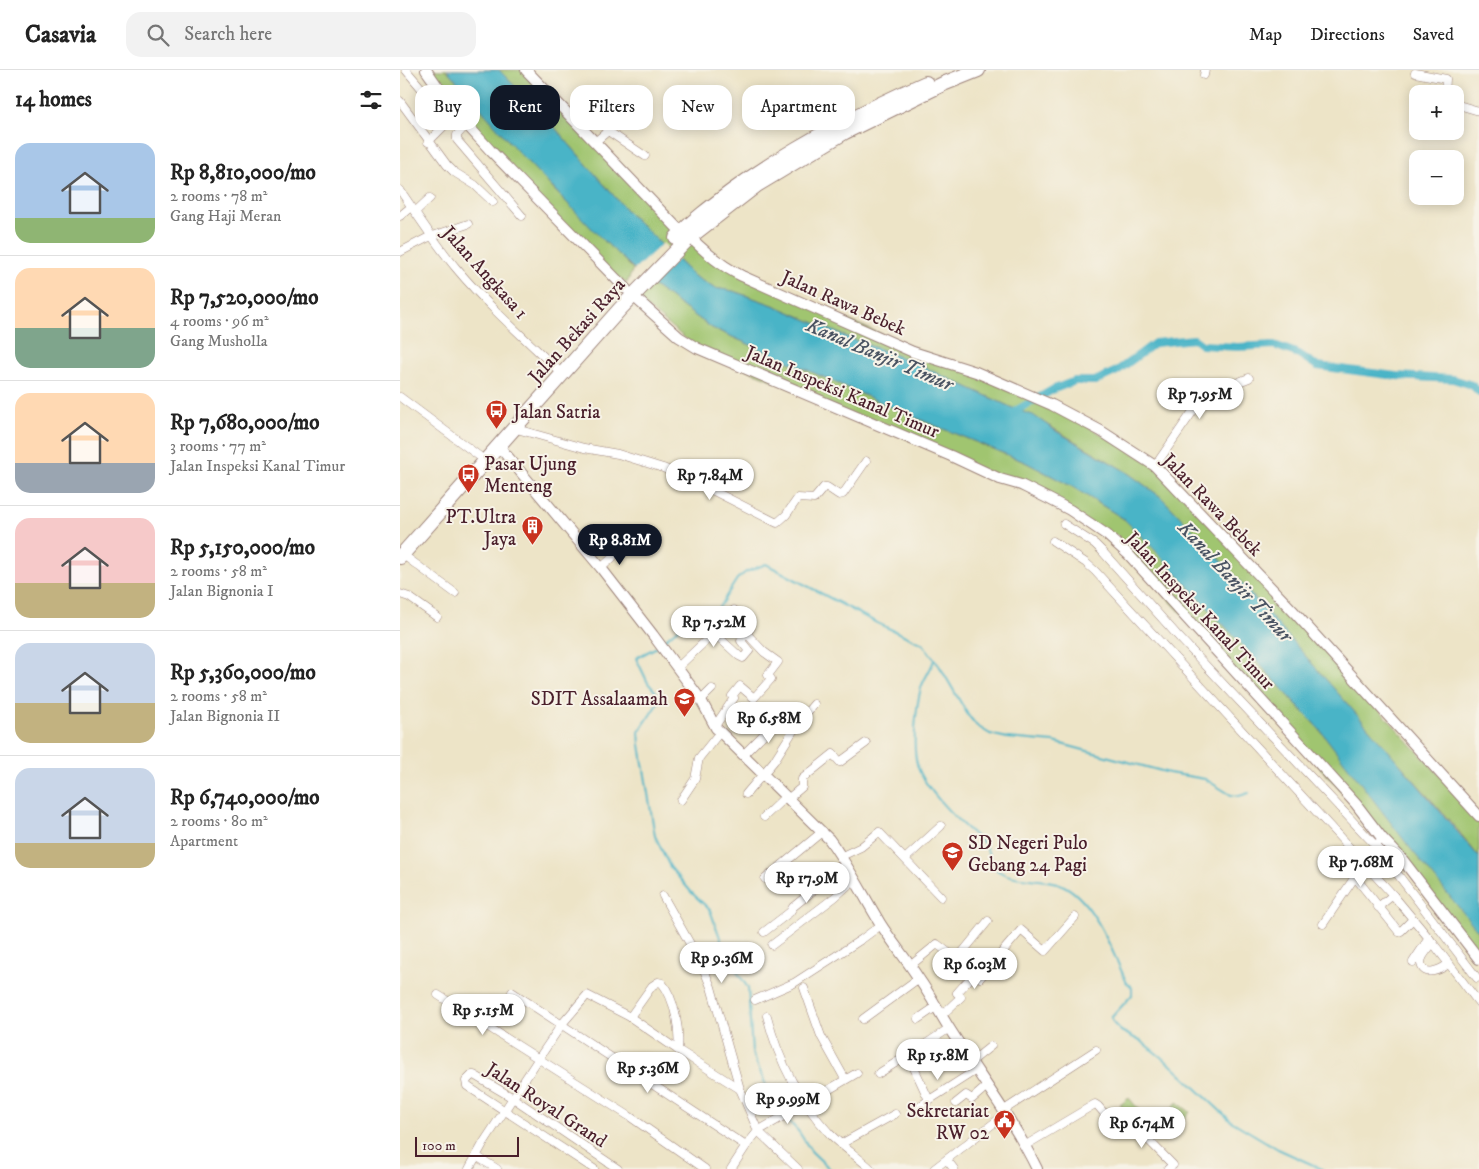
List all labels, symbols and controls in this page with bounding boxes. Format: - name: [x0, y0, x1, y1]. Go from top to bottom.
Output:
- search box: [126, 12, 476, 57]
- text: Casavia: [25, 20, 96, 50]
- icon: search: [144, 21, 172, 49]
- text: Search here: [184, 23, 272, 46]
- text: Map: [1249, 24, 1282, 46]
- text: Directions: [1310, 24, 1385, 46]
- text: Saved: [1413, 24, 1454, 46]
- chip: Buy: [415, 85, 480, 130]
- chip: Rent: [490, 85, 560, 130]
- chip: Filters: [570, 85, 653, 130]
- chip: New: [663, 85, 732, 130]
- chip: Apartment: [742, 85, 855, 130]
- map controls: [1409, 85, 1464, 205]
- button: +: [1409, 85, 1464, 140]
- icon: filters: [357, 86, 385, 114]
- text: 14 homes: [15, 87, 92, 113]
- button: −: [1409, 150, 1464, 205]
- text: Rp 8,810,000/mo: [170, 160, 316, 186]
- icon: home: [55, 163, 115, 223]
- text: 2 rooms · 78 m²: [170, 186, 267, 206]
- text: Gang Haji Meran: [170, 206, 281, 226]
- street label: Jalan Angkasa 1: [436, 220, 533, 324]
- street label: Jalan Rawa Bebek: [776, 265, 910, 341]
- street label: Jalan Bekasi Raya: [523, 274, 630, 390]
- text: Rp 7,520,000/mo: [170, 285, 319, 311]
- icon: home: [55, 288, 115, 348]
- text: 4 rooms · 96 m²: [170, 311, 269, 331]
- water label: Kanal Banjir Timur: [801, 313, 958, 398]
- text: Gang Musholla: [170, 331, 267, 351]
- street label: Jalan Inspeksi Kanal Timur: [740, 340, 943, 444]
- pin: Rp 7.95M: [1148, 378, 1252, 420]
- text: Rp 7.95M: [1168, 384, 1232, 404]
- bus stop icon: Jalan Satria: [485, 399, 509, 430]
- place label: Jalan Satria: [511, 401, 600, 424]
- text: Rp 7,680,000/mo: [170, 410, 320, 436]
- icon: home: [55, 413, 115, 473]
- text: 3 rooms · 77 m²: [170, 436, 266, 456]
- street label: Jalan Rawa Bebek: [1156, 447, 1267, 562]
- place label: Pasar Ujung Menteng: [484, 453, 577, 498]
- text: Jalan Inspeksi Kanal Timur: [170, 456, 345, 476]
- pin: Rp 7.84M: [658, 458, 762, 501]
- bus stop icon: Pasar Ujung Menteng: [456, 462, 480, 493]
- text: Rp 7.84M: [677, 465, 743, 485]
- place label: PT.Ultra Jaya: [446, 506, 516, 551]
- building icon: PT.Ultra Jaya: [520, 515, 544, 546]
- water label: Kanal Banjir Timur: [1172, 515, 1299, 649]
- pin: Rp 8.81M: [568, 524, 672, 566]
- street label: Jalan Inspeksi Kanal Timur: [1119, 526, 1279, 695]
- text: Rp 8.81M: [589, 530, 651, 550]
- text: Rp 5,150,000/mo: [170, 535, 315, 561]
- icon: home: [55, 538, 115, 598]
- text: 2 rooms · 58 m²: [170, 561, 267, 581]
- text: Jalan Bignonia I: [170, 581, 274, 601]
- pin: Rp 7.52M: [662, 606, 766, 648]
- text: Rp 7.52M: [682, 612, 746, 632]
- text: Rp 5,360,000/mo: [170, 660, 316, 686]
- icon: home: [55, 663, 115, 723]
- text: 2 rooms · 58 m²: [170, 686, 267, 706]
- school or university icon: SDIT Assalaamah: [672, 686, 696, 717]
- place label: SDIT Assalaamah: [531, 688, 668, 711]
- pin: Rp 6.58M: [717, 702, 821, 744]
- text: Jalan Bignonia II: [170, 706, 280, 726]
- text: Rp 6.58M: [737, 708, 801, 728]
- text: Rp 6,740,000/mo: [170, 785, 320, 811]
- icon: home: [55, 788, 115, 848]
- text: 2 rooms · 80 m²: [170, 811, 268, 831]
- text: Apartment: [170, 831, 238, 851]
- place label: SD Negeri Pulo Gebang 24 Pagi: [968, 832, 1088, 877]
- school or university icon: SD Negeri Pulo Gebang 24 Pagi: [940, 841, 964, 872]
- pin: Rp 7.68M: [1309, 846, 1413, 888]
- text: Rp 7.68M: [1328, 852, 1394, 872]
- pin: Rp 17.9M: [755, 862, 859, 904]
- text: Rp 17.9M: [776, 868, 838, 888]
- pin: Rp 9.36M: [670, 942, 774, 984]
- text: Rp 9.36M: [691, 948, 753, 968]
- pin: Rp 6.03M: [923, 948, 1027, 990]
- text: Rp 6.03M: [943, 954, 1007, 974]
- pin: Rp 5.15M: [431, 994, 535, 1036]
- text: Rp 5.15M: [452, 1000, 514, 1020]
- pin: Rp 15.8M: [886, 1038, 990, 1081]
- text: Rp 15.8M: [907, 1045, 969, 1065]
- pin: Rp 5.36M: [596, 1052, 700, 1094]
- street label: Jalan Royal Grand: [480, 1057, 611, 1153]
- text: Rp 5.36M: [617, 1058, 679, 1078]
- pin: Rp 9.99M: [736, 1082, 840, 1125]
- text: Rp 9.99M: [756, 1089, 820, 1109]
- place label: Sekretariat RW 02: [907, 1100, 990, 1145]
- pin: Rp 6.74M: [1090, 1106, 1194, 1149]
- public building icon: Sekretariat RW 02: [993, 1109, 1017, 1140]
- text: Rp 6.74M: [1109, 1113, 1175, 1133]
- scale bar: [415, 1134, 519, 1157]
- text: 100 m: [422, 1137, 456, 1155]

